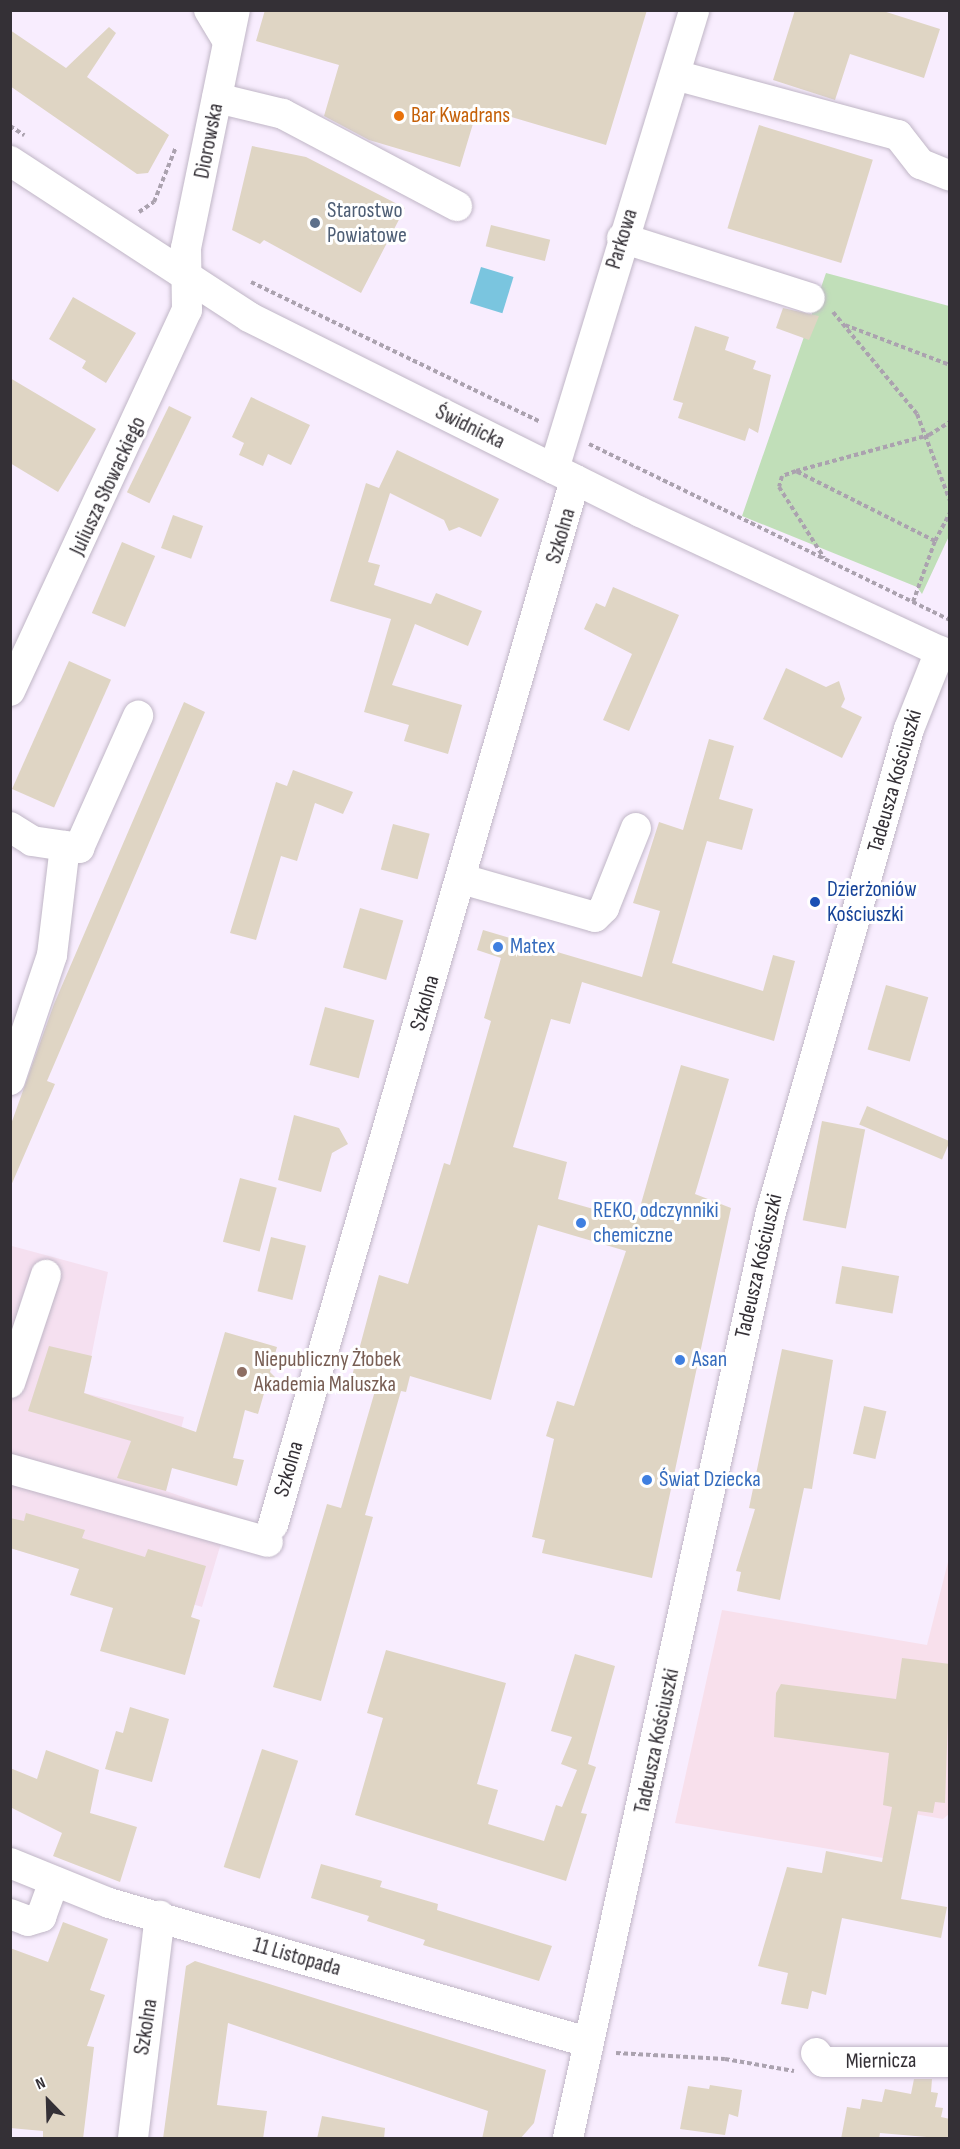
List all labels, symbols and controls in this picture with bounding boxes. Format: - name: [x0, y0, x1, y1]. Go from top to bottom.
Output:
- street label: Diorowska: [189, 101, 229, 181]
- place label: Bar Kwadrans: [411, 103, 510, 129]
- marker: Bar Kwadrans: [392, 109, 406, 123]
- place label: Starostwo Powiatowe: [327, 197, 407, 248]
- street label: Parkowa: [600, 206, 644, 272]
- marker: Starostwo Powiatowe: [308, 216, 322, 230]
- street label: Świdnicka: [431, 399, 509, 455]
- street label: Juliusza Słowackiego: [64, 412, 152, 560]
- street label: Szkolna: [541, 505, 581, 567]
- street label: Tadeusza Kościuszki: [862, 707, 928, 855]
- place label: Dzierżoniów Kościuszki: [827, 876, 916, 927]
- marker: Dzierżoniów Kościuszki: [808, 895, 822, 909]
- place label: Matex: [510, 934, 555, 960]
- marker: Matex: [491, 940, 505, 954]
- street label: Szkolna: [405, 972, 445, 1034]
- street label: Tadeusza Kościuszki: [730, 1191, 788, 1341]
- place label: REKO, odczynniki chemiczne: [593, 1197, 719, 1248]
- marker: REKO, odczynniki chemiczne: [574, 1216, 588, 1230]
- place label: Niepubliczny Żłobek Akademia Maluszka: [254, 1346, 401, 1398]
- place label: Asan: [692, 1347, 727, 1373]
- marker: Asan: [673, 1353, 687, 1367]
- marker: Niepubliczny Żłobek Akademia Maluszka: [235, 1365, 249, 1379]
- street label: Szkolna: [269, 1438, 309, 1500]
- place label: Świat Dziecka: [659, 1467, 761, 1493]
- marker: Świat Dziecka: [640, 1473, 654, 1487]
- street label: Tadeusza Kościuszki: [629, 1666, 685, 1816]
- street label: 11 Listopada: [250, 1932, 344, 1982]
- street label: Szkolna: [129, 1997, 163, 2057]
- street label: Miernicza: [845, 2047, 917, 2075]
- north arrow: [18, 2071, 78, 2131]
- text: N: [33, 2074, 48, 2094]

